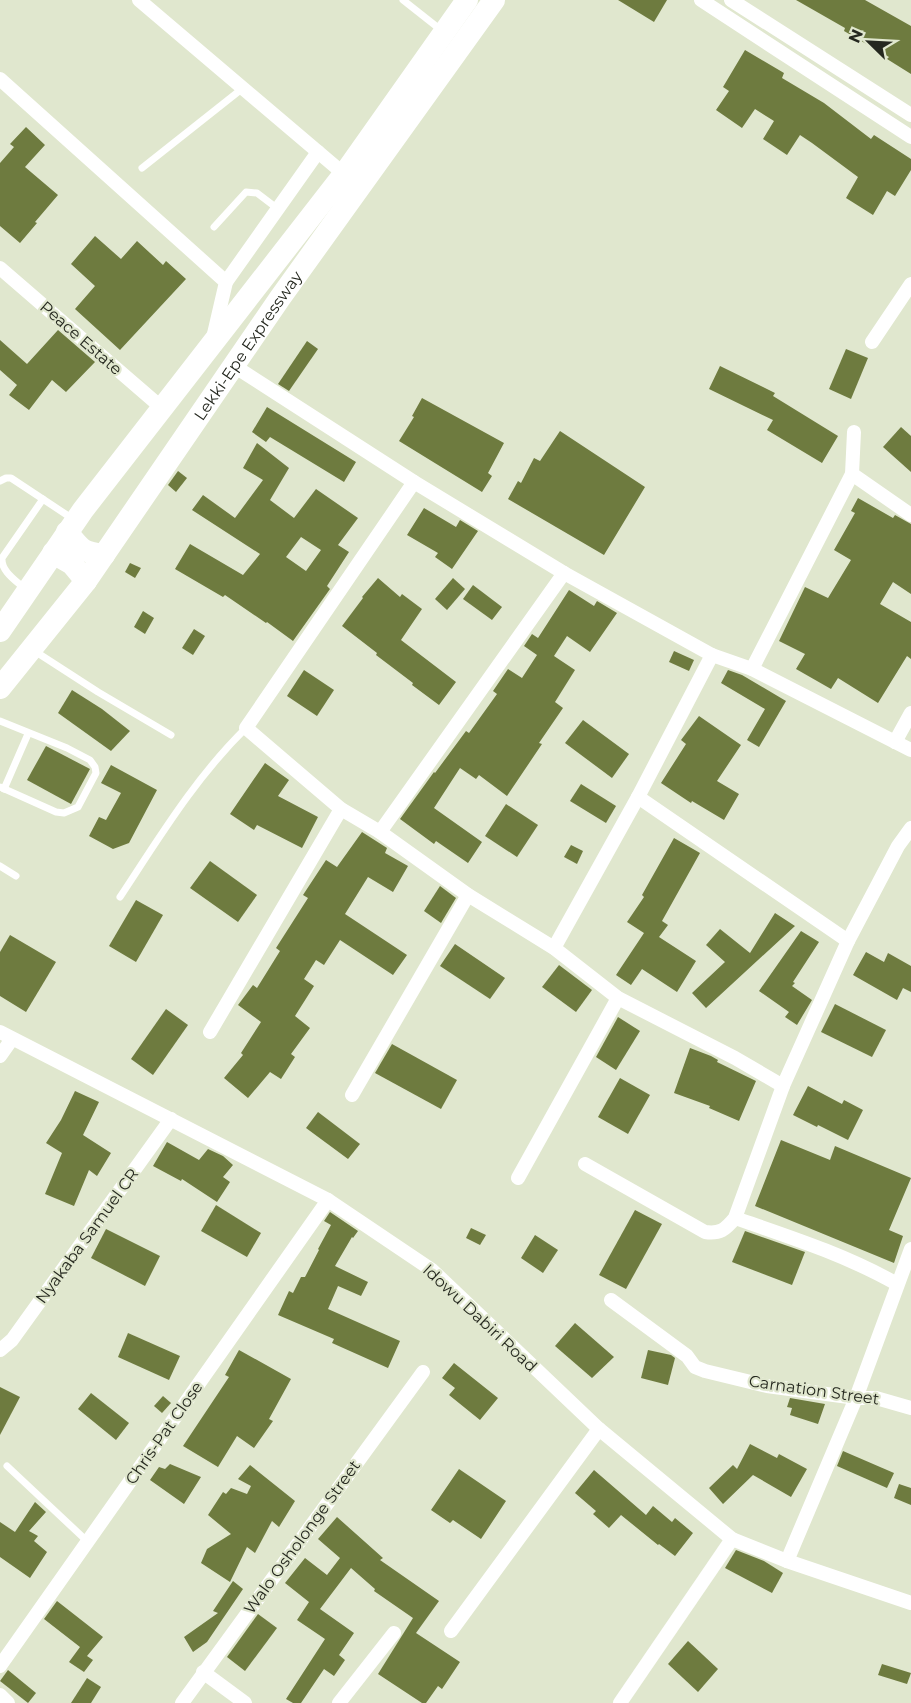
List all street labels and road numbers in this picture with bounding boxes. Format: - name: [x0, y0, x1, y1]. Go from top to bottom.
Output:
- street label: Lekki-Epe Expressway: [190, 267, 306, 424]
- street label: Peace Estate: [36, 297, 126, 379]
- street label: Nyakaba Samuel CR: [32, 1165, 142, 1307]
- street label: Idowu Dabiri Road: [419, 1260, 541, 1376]
- street label: Carnation Street: [748, 1371, 881, 1409]
- street label: Chris-Pat Close: [121, 1378, 207, 1488]
- street label: Walo Osholonge Street: [240, 1456, 364, 1618]

